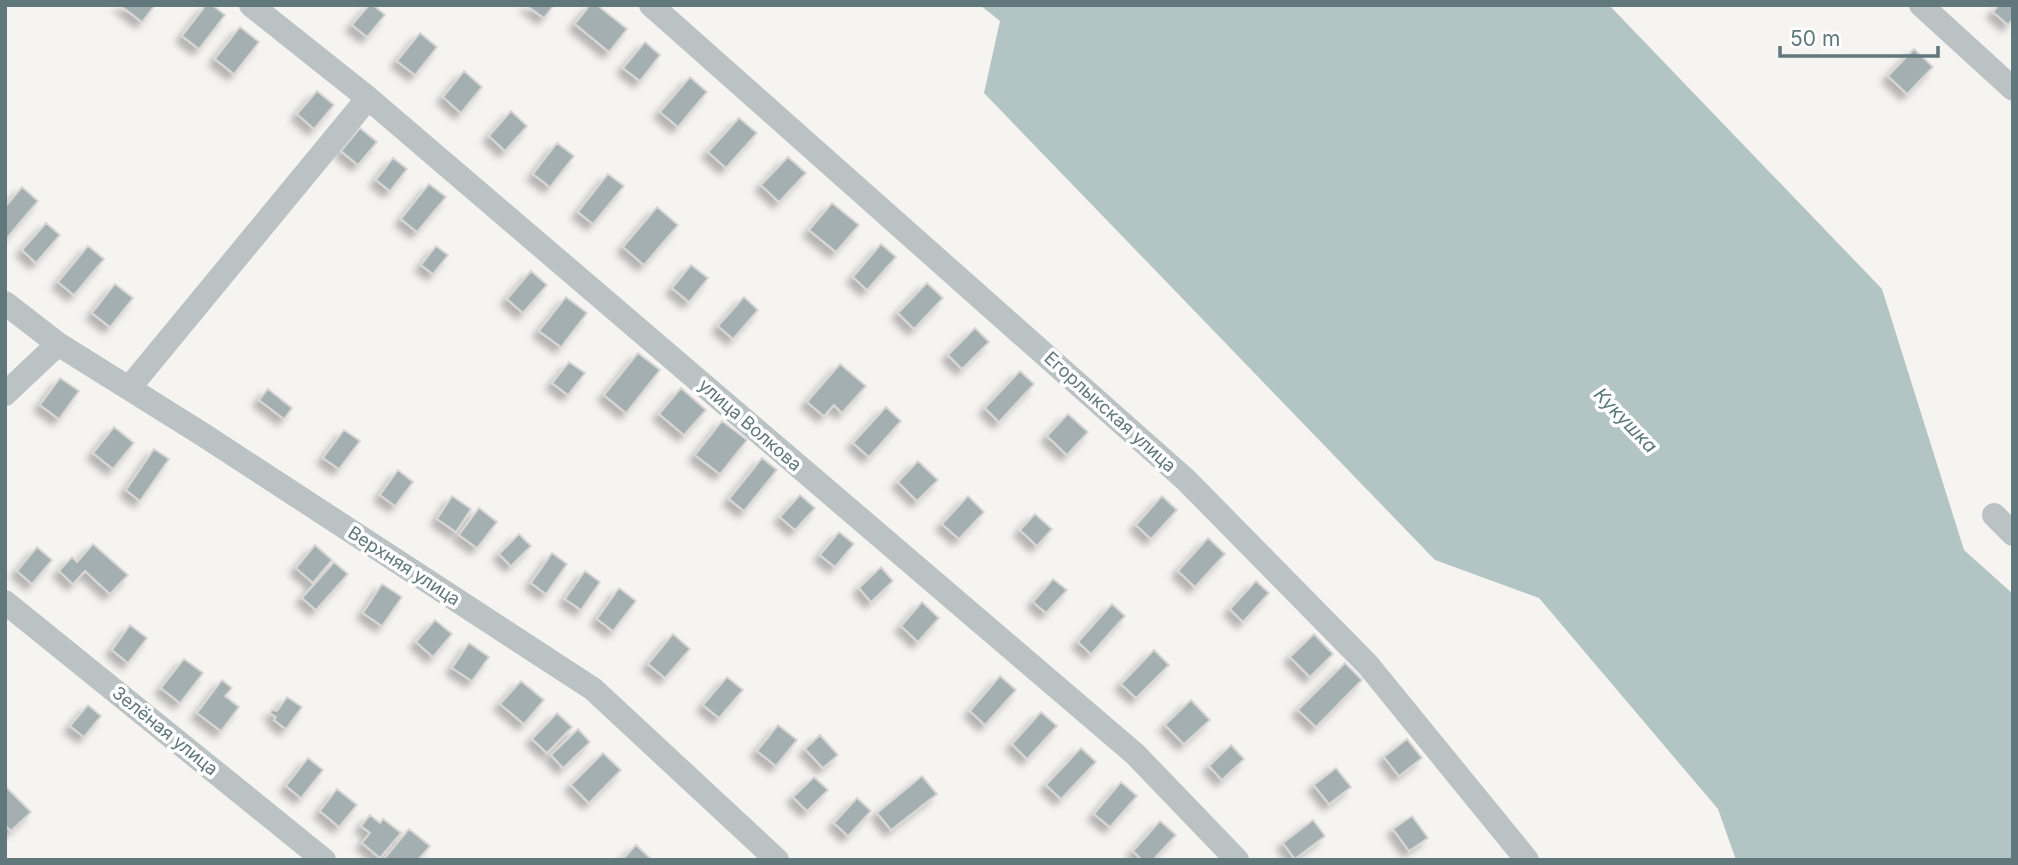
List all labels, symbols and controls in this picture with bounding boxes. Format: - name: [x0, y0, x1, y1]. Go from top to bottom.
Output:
- scale bar: [1780, 14, 1938, 58]
- text: 50 m: [1790, 26, 1840, 51]
- street label: Егорлыкская улица: [1040, 347, 1180, 476]
- street label: улица Волкова: [695, 374, 806, 475]
- water label: Кукушка: [1589, 383, 1662, 458]
- street label: Верхняя улица: [344, 522, 464, 610]
- street label: Зелёная улица: [108, 682, 222, 779]

